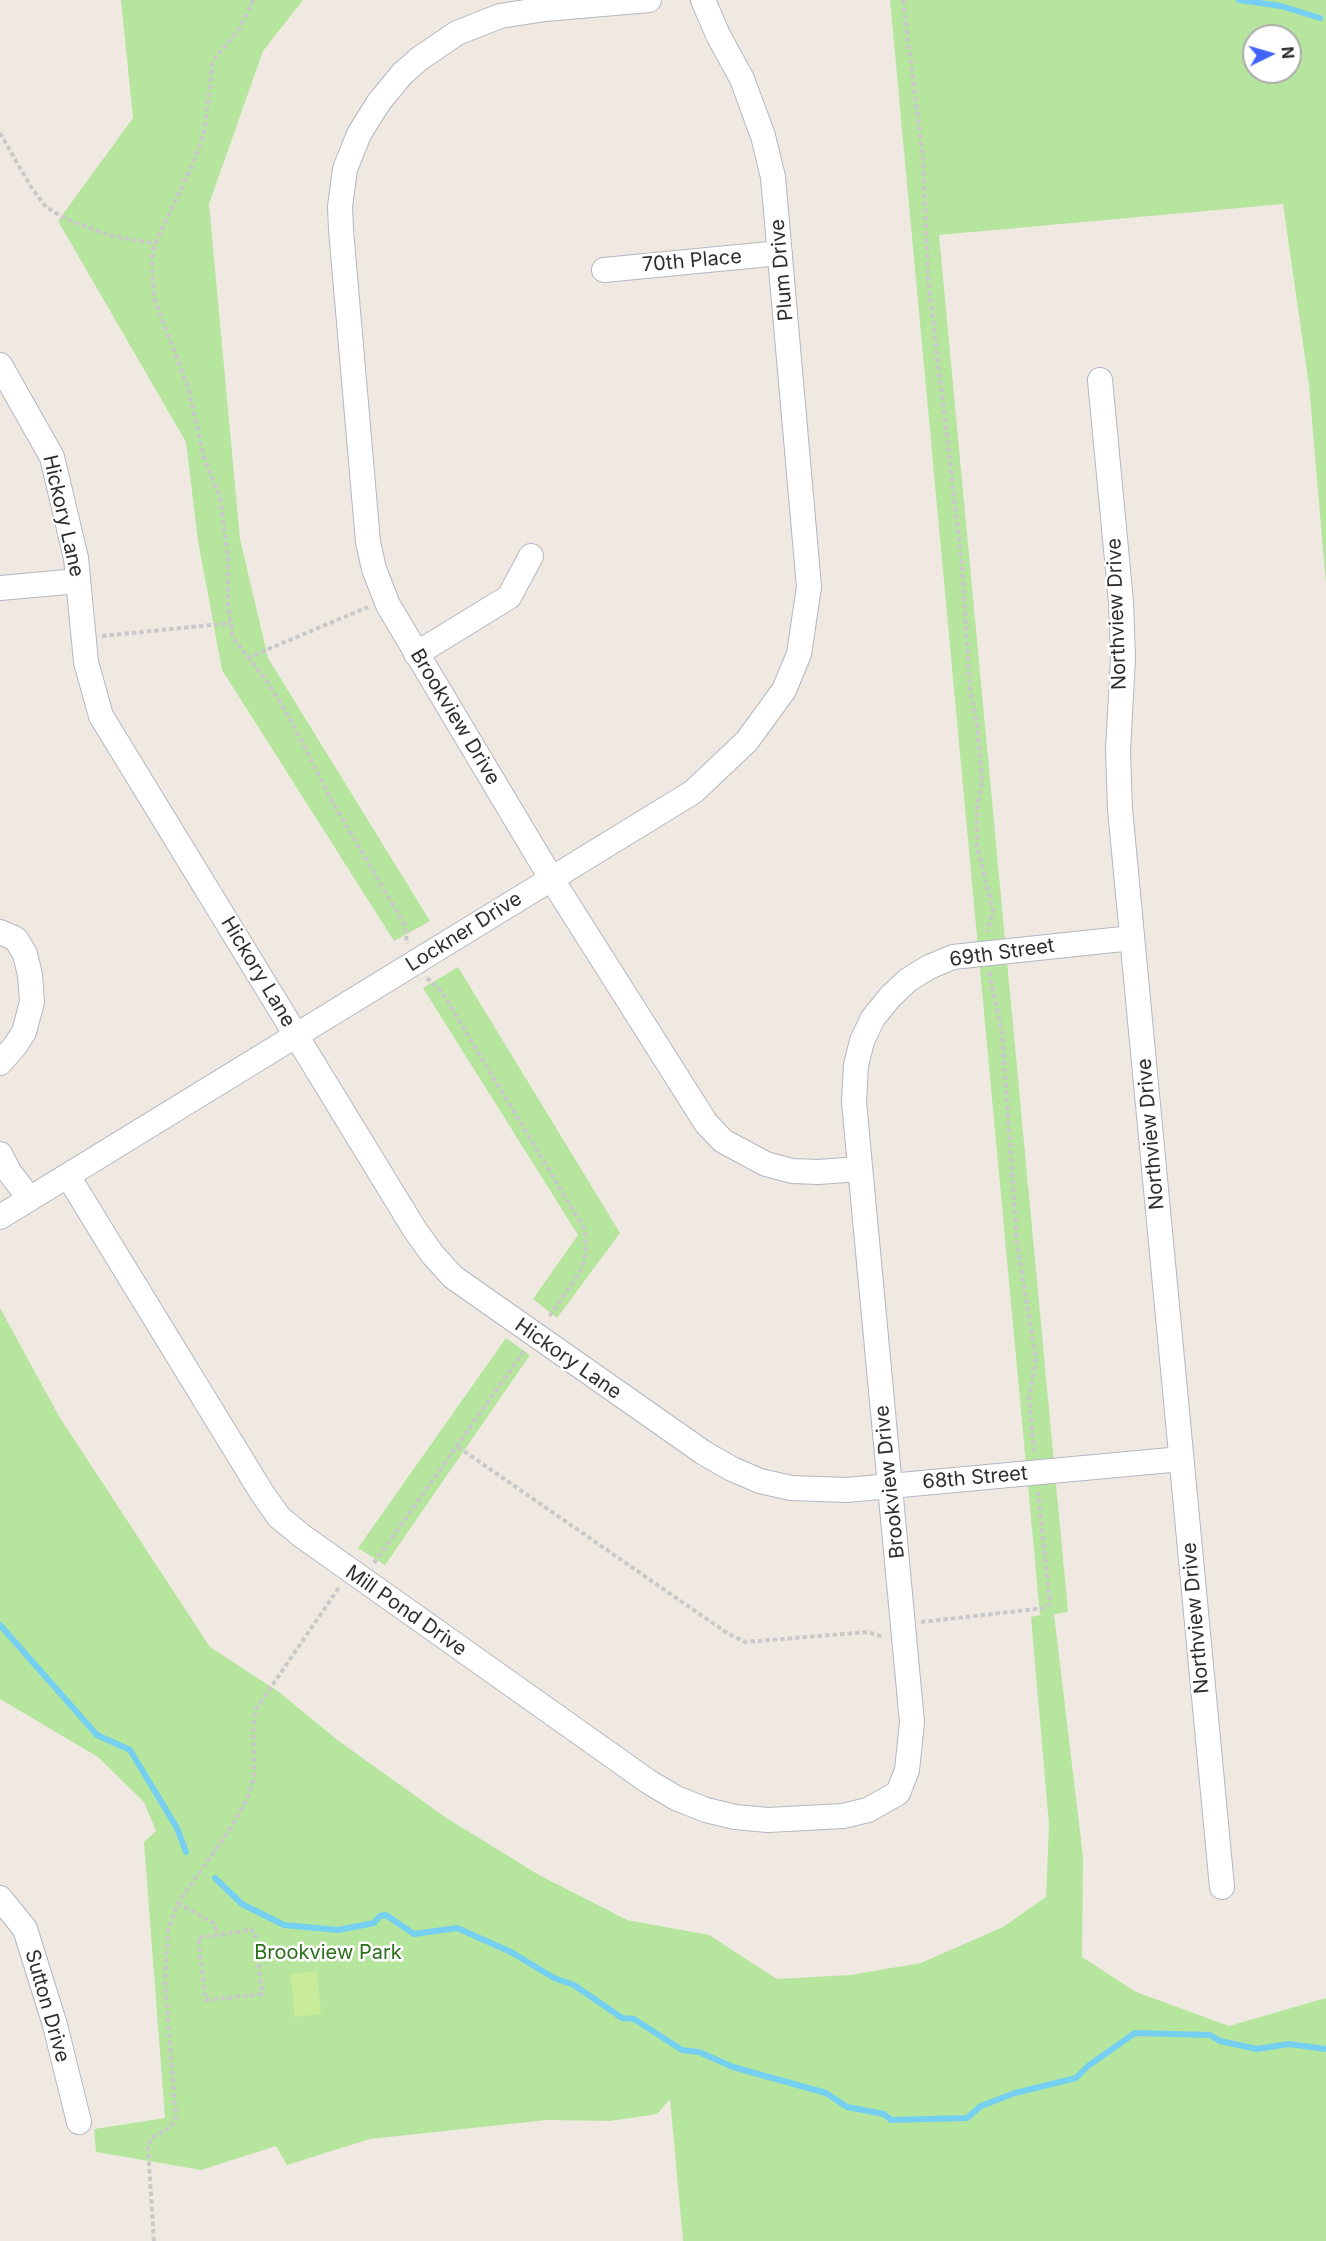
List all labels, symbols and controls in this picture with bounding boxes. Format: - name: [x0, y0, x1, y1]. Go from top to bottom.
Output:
- north arrow: [1242, 24, 1302, 84]
- text: N: [1277, 46, 1298, 60]
- street label: Plum Drive: [766, 218, 798, 322]
- street label: 70th Place: [641, 245, 743, 277]
- street label: Hickory Lane: [37, 453, 89, 579]
- street label: Northview Drive: [1102, 538, 1132, 690]
- street label: Brookview Drive: [405, 645, 505, 789]
- street label: Lockner Drive: [402, 887, 526, 977]
- street label: Hickory Lane: [216, 913, 300, 1031]
- street label: 69th Street: [948, 934, 1056, 972]
- street label: Northview Drive: [1132, 1057, 1170, 1211]
- street label: Hickory Lane: [510, 1314, 626, 1404]
- street label: Brookview Drive: [870, 1404, 910, 1560]
- street label: 68th Street: [922, 1461, 1028, 1495]
- street label: Northview Drive: [1177, 1541, 1215, 1695]
- street label: Mill Pond Drive: [341, 1560, 471, 1662]
- park label: Brookview Park: [254, 1941, 402, 1965]
- street label: Sutton Drive: [19, 1947, 75, 2065]

